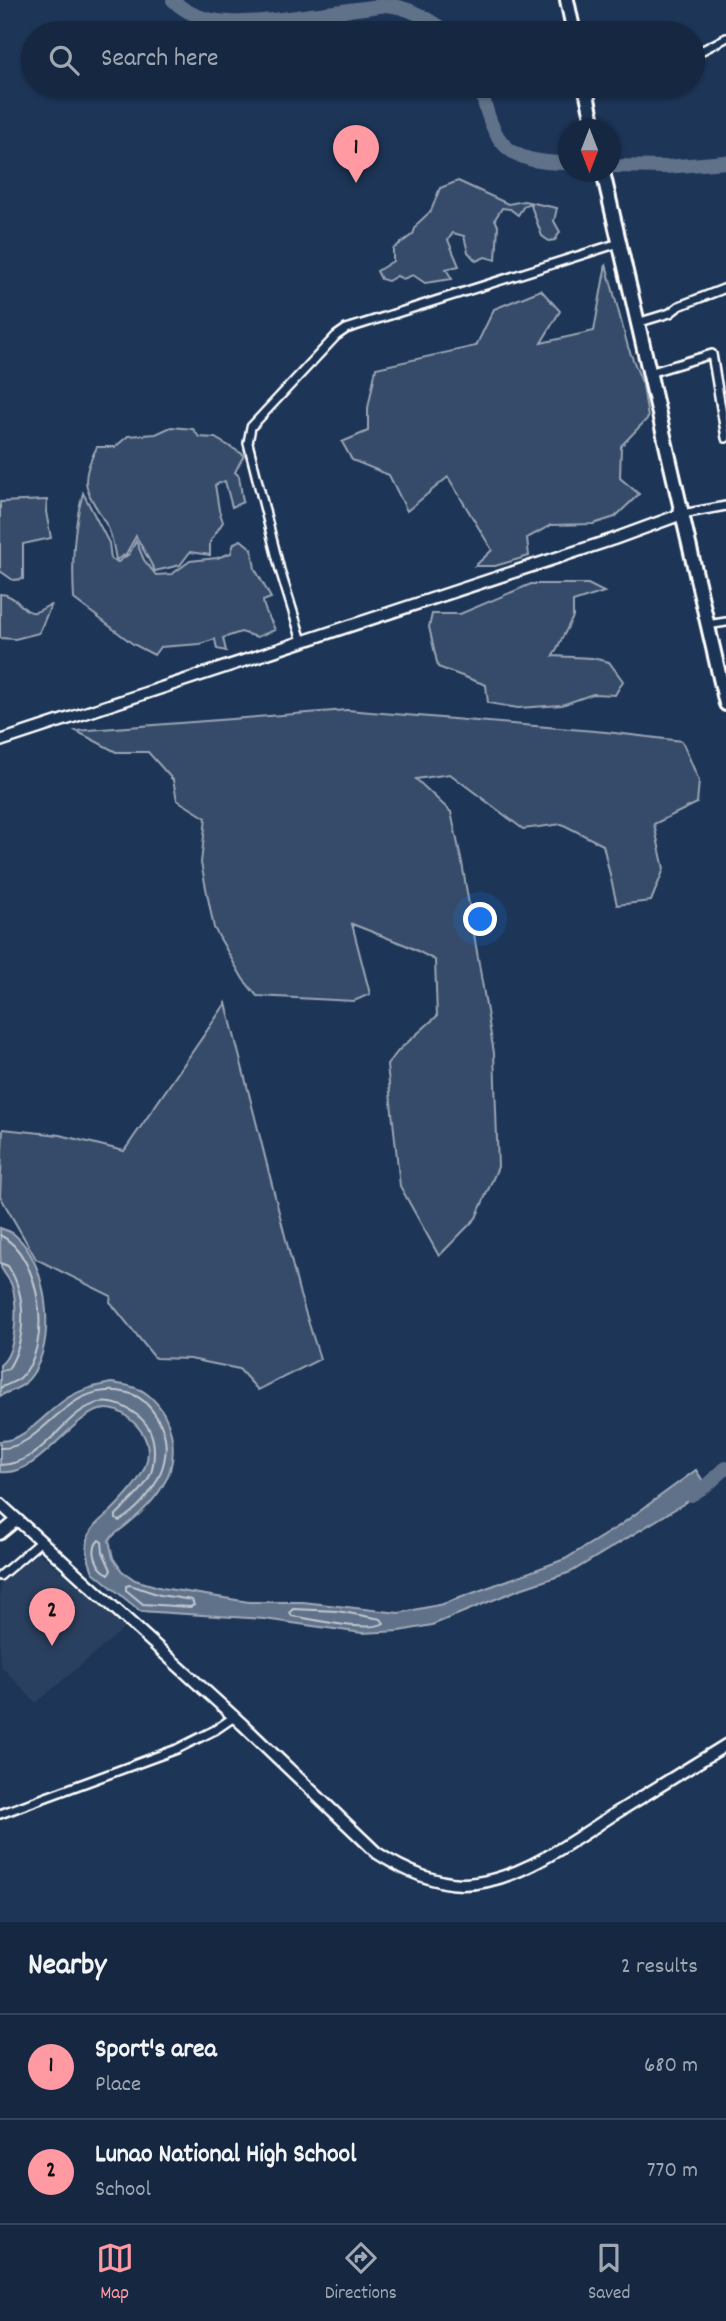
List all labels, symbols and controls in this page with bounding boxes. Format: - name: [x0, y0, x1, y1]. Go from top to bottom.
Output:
- search box: [21, 21, 705, 98]
- icon: search: [45, 41, 83, 79]
- text: Search here: [101, 41, 219, 78]
- north arrow: [558, 119, 621, 182]
- pin: 1: [333, 125, 379, 183]
- your location: [463, 902, 497, 936]
- pin: 2: [29, 1588, 75, 1646]
- text: Nearby: [28, 1946, 106, 1989]
- text: 2 results: [621, 1951, 698, 1984]
- text: Sport's area: [95, 2032, 217, 2069]
- text: 1: [48, 2050, 54, 2083]
- text: 680 m: [644, 2050, 698, 2083]
- text: Place: [95, 2069, 141, 2102]
- text: Lunao National High School: [95, 2137, 356, 2174]
- text: 2: [46, 2155, 56, 2188]
- text: 770 m: [647, 2155, 698, 2188]
- text: School: [95, 2174, 151, 2207]
- tab: Map: [96, 2239, 134, 2308]
- tab: Directions: [325, 2239, 397, 2308]
- tab: Saved: [588, 2239, 630, 2308]

